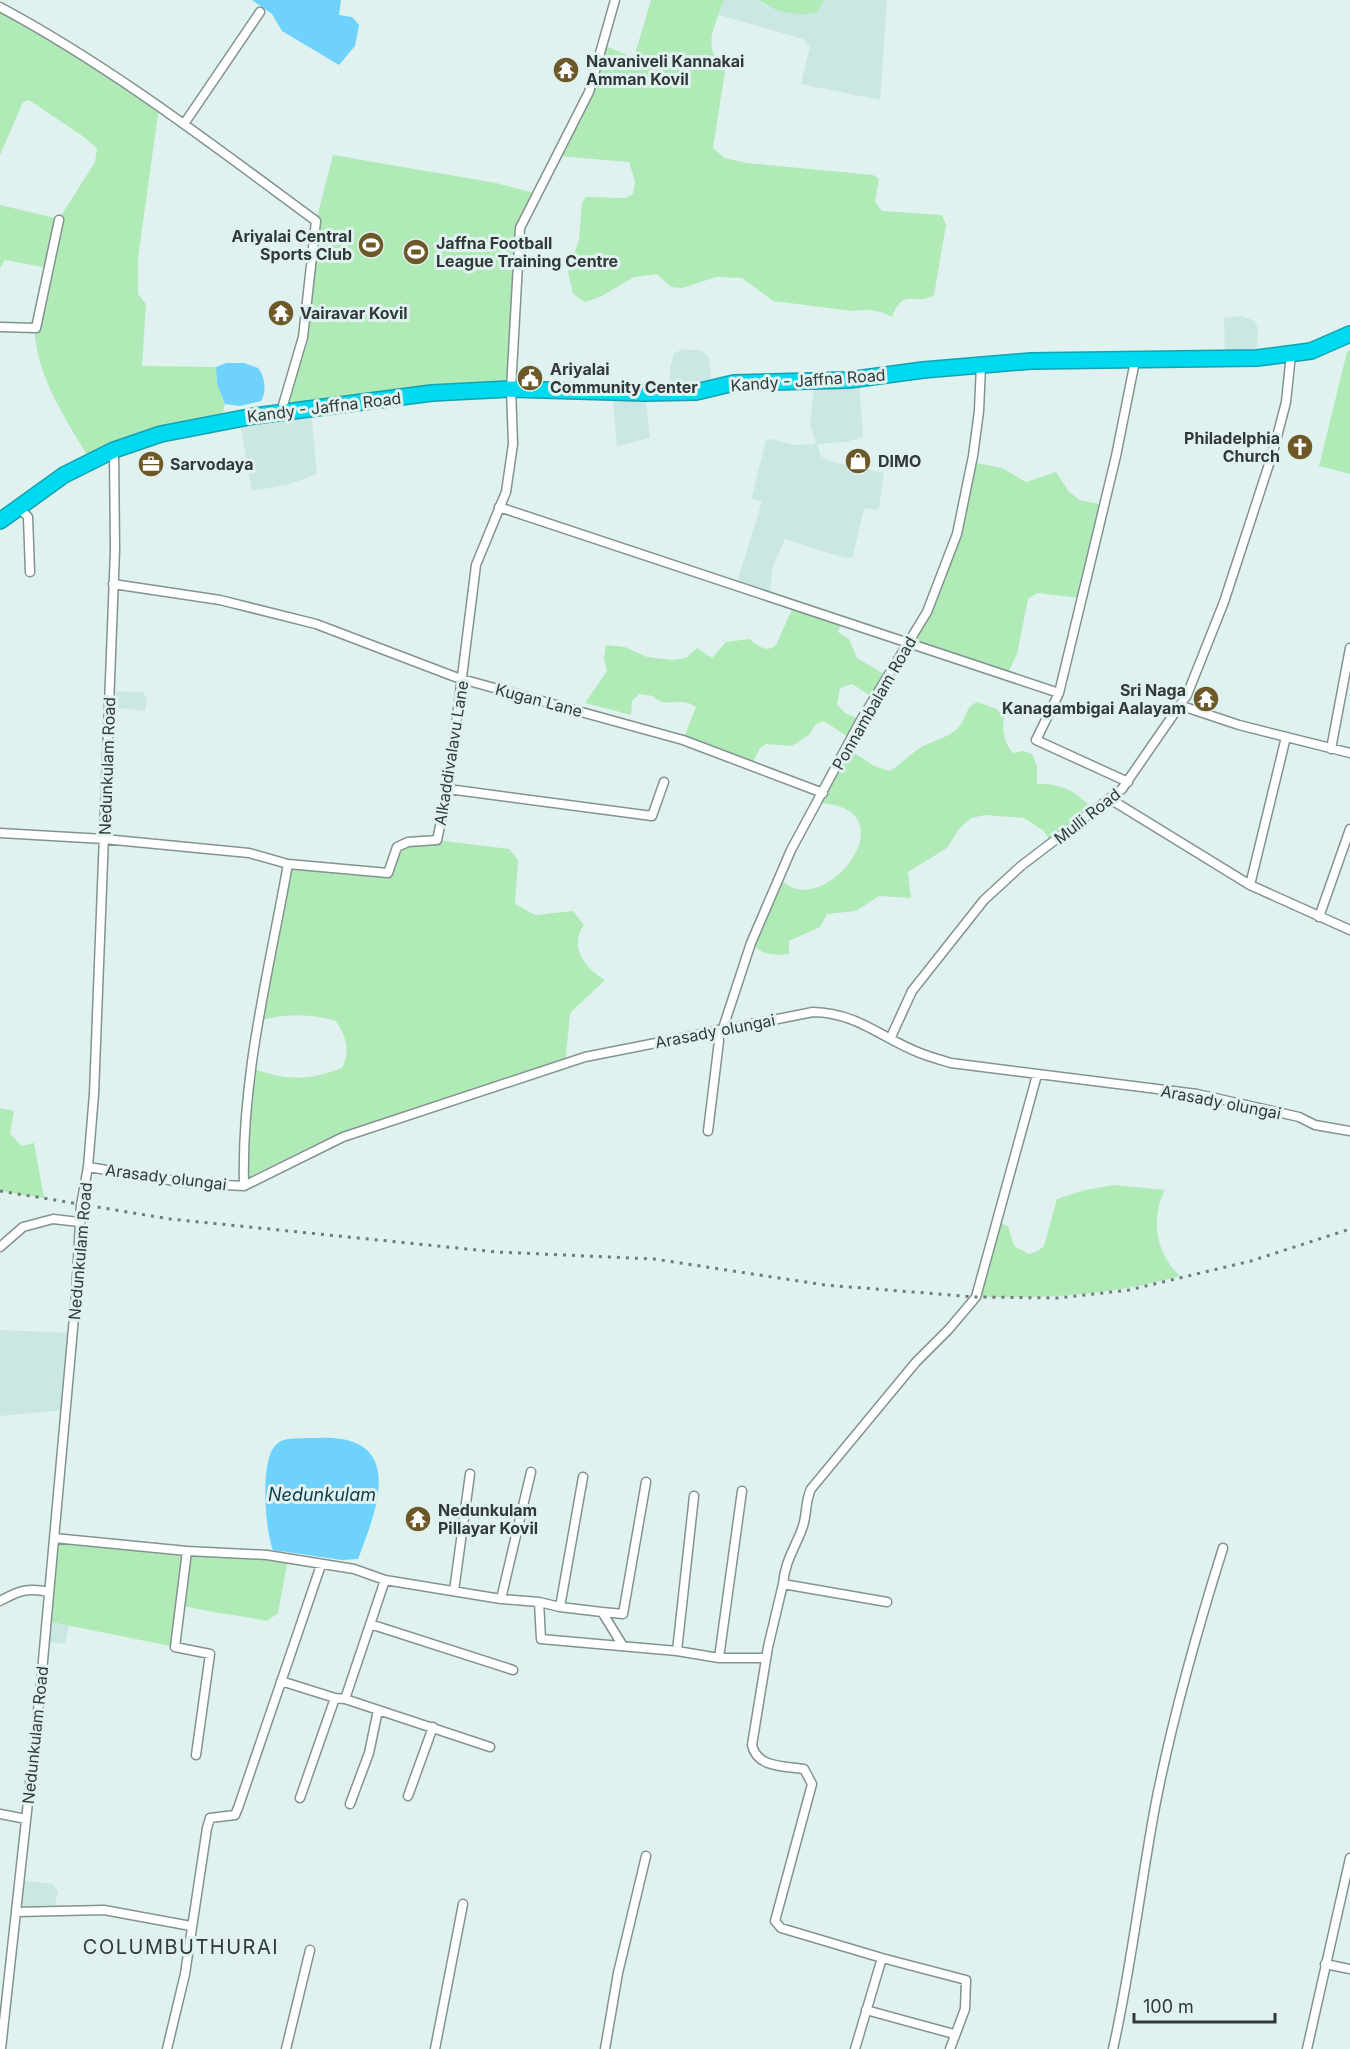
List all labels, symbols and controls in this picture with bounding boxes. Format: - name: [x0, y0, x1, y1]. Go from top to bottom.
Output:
- place label: Navaniveli Kannakai Amman Kovil: [586, 51, 744, 89]
- temple icon: Navaniveli Kannakai Amman Kovil: [551, 55, 581, 85]
- place label: Ariyalai Central Sports Club: [231, 226, 352, 264]
- sports icon: Ariyalai Central Sports Club: [356, 230, 386, 260]
- place label: Jaffna Football League Training Centre: [436, 233, 618, 271]
- sports icon: Jaffna Football League Training Centre: [401, 237, 431, 267]
- temple icon: Vairavar Kovil: [266, 298, 296, 328]
- place label: Vairavar Kovil: [300, 303, 408, 323]
- place label: Ariyalai Community Center: [550, 359, 698, 397]
- public building icon: Ariyalai Community Center: [515, 363, 545, 393]
- street label: Kandy - Jaffna Road: [730, 365, 886, 395]
- street label: Kandy - Jaffna Road: [246, 388, 402, 426]
- place label: Philadelphia Church: [1184, 428, 1280, 466]
- church icon: Philadelphia Church: [1285, 432, 1315, 462]
- shop icon: DIMO: [843, 446, 873, 476]
- office icon: Sarvodaya: [136, 449, 166, 479]
- place label: DIMO: [878, 451, 921, 471]
- place label: Sarvodaya: [170, 454, 254, 474]
- street label: Ponnambalam Road: [828, 633, 920, 773]
- street label: Alkaddivalavu Lane: [430, 679, 472, 827]
- street label: Kugan Lane: [493, 679, 585, 721]
- place label: Sri Naga Kanagambigai Aalayam: [1002, 680, 1186, 718]
- temple icon: Sri Naga Kanagambigai Aalayam: [1191, 684, 1221, 714]
- street label: Nedunkulam Road: [95, 697, 119, 835]
- street label: Mulli Road: [1050, 784, 1124, 848]
- street label: Arasady olungai: [653, 1010, 777, 1052]
- street label: Arasady olungai: [1159, 1081, 1283, 1123]
- street label: Arasady olungai: [104, 1160, 228, 1194]
- street label: Nedunkulam Road: [64, 1181, 96, 1321]
- water label: Nedunkulam: [268, 1484, 376, 1505]
- place label: Nedunkulam Pillayar Kovil: [438, 1500, 538, 1538]
- temple icon: Nedunkulam Pillayar Kovil: [403, 1504, 433, 1534]
- street label: Nedunkulam Road: [18, 1665, 52, 1805]
- district label: COLUMBUTHURAI: [83, 1935, 279, 1959]
- scale bar: [1134, 1986, 1275, 2024]
- text: 100 m: [1143, 1996, 1194, 2017]

